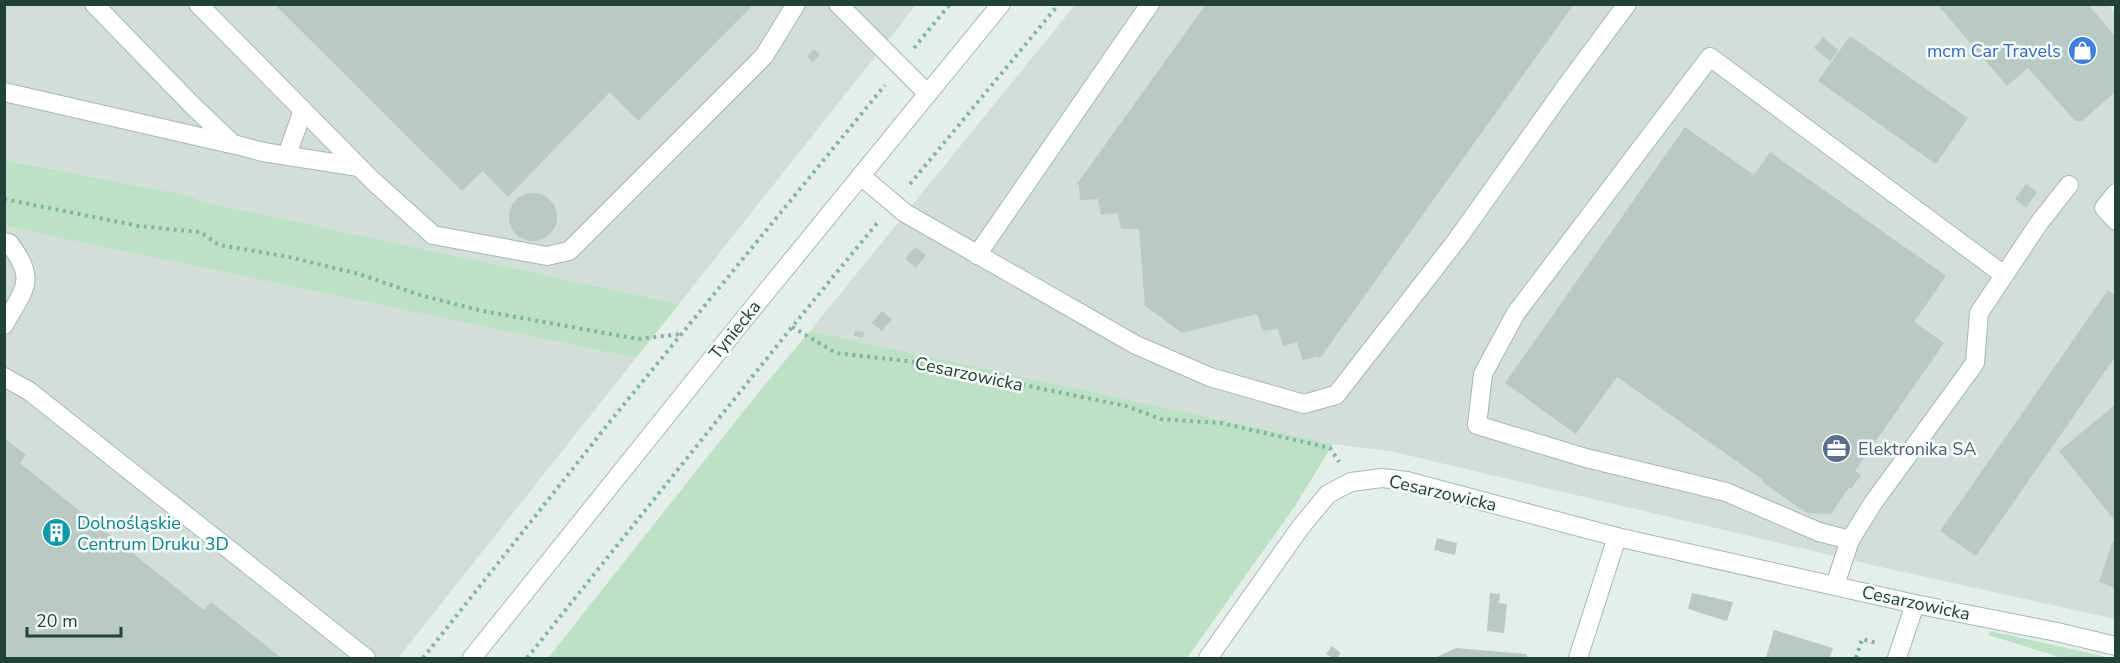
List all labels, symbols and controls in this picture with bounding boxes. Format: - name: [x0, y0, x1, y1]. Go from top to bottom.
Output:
- shop icon: mcm Car Travels: [2066, 35, 2098, 67]
- place label: mcm Car Travels: [1927, 39, 2061, 63]
- street label: Tyniecka: [704, 295, 766, 365]
- street label: Cesarzowicka: [913, 351, 1025, 397]
- office icon: Elektronika SA: [1821, 433, 1853, 465]
- place label: Elektronika SA: [1858, 437, 1976, 461]
- street label: Cesarzowicka: [1387, 469, 1499, 517]
- place label: Dolnośląskie Centrum Druku 3D: [77, 511, 229, 556]
- building icon: Dolnośląskie Centrum Druku 3D: [40, 517, 72, 549]
- street label: Cesarzowicka: [1860, 580, 1972, 626]
- scale bar: [27, 600, 122, 638]
- text: 20 m: [36, 609, 78, 633]

